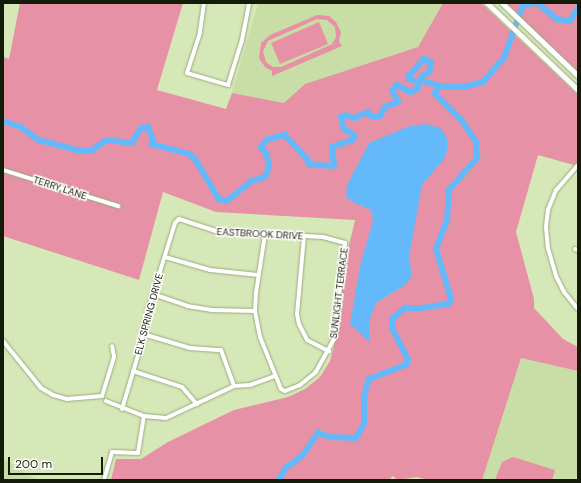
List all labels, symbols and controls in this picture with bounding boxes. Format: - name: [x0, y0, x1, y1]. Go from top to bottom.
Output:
- street label: TERRY LANE: [32, 174, 88, 202]
- street label: EASTBROOK DRIVE: [216, 226, 304, 242]
- street label: SUNLIGHT TERRACE: [327, 247, 351, 339]
- street label: ELK SPRING DRIVE: [132, 272, 166, 356]
- scale bar: [10, 449, 105, 475]
- text: 200 m: [15, 456, 52, 472]

